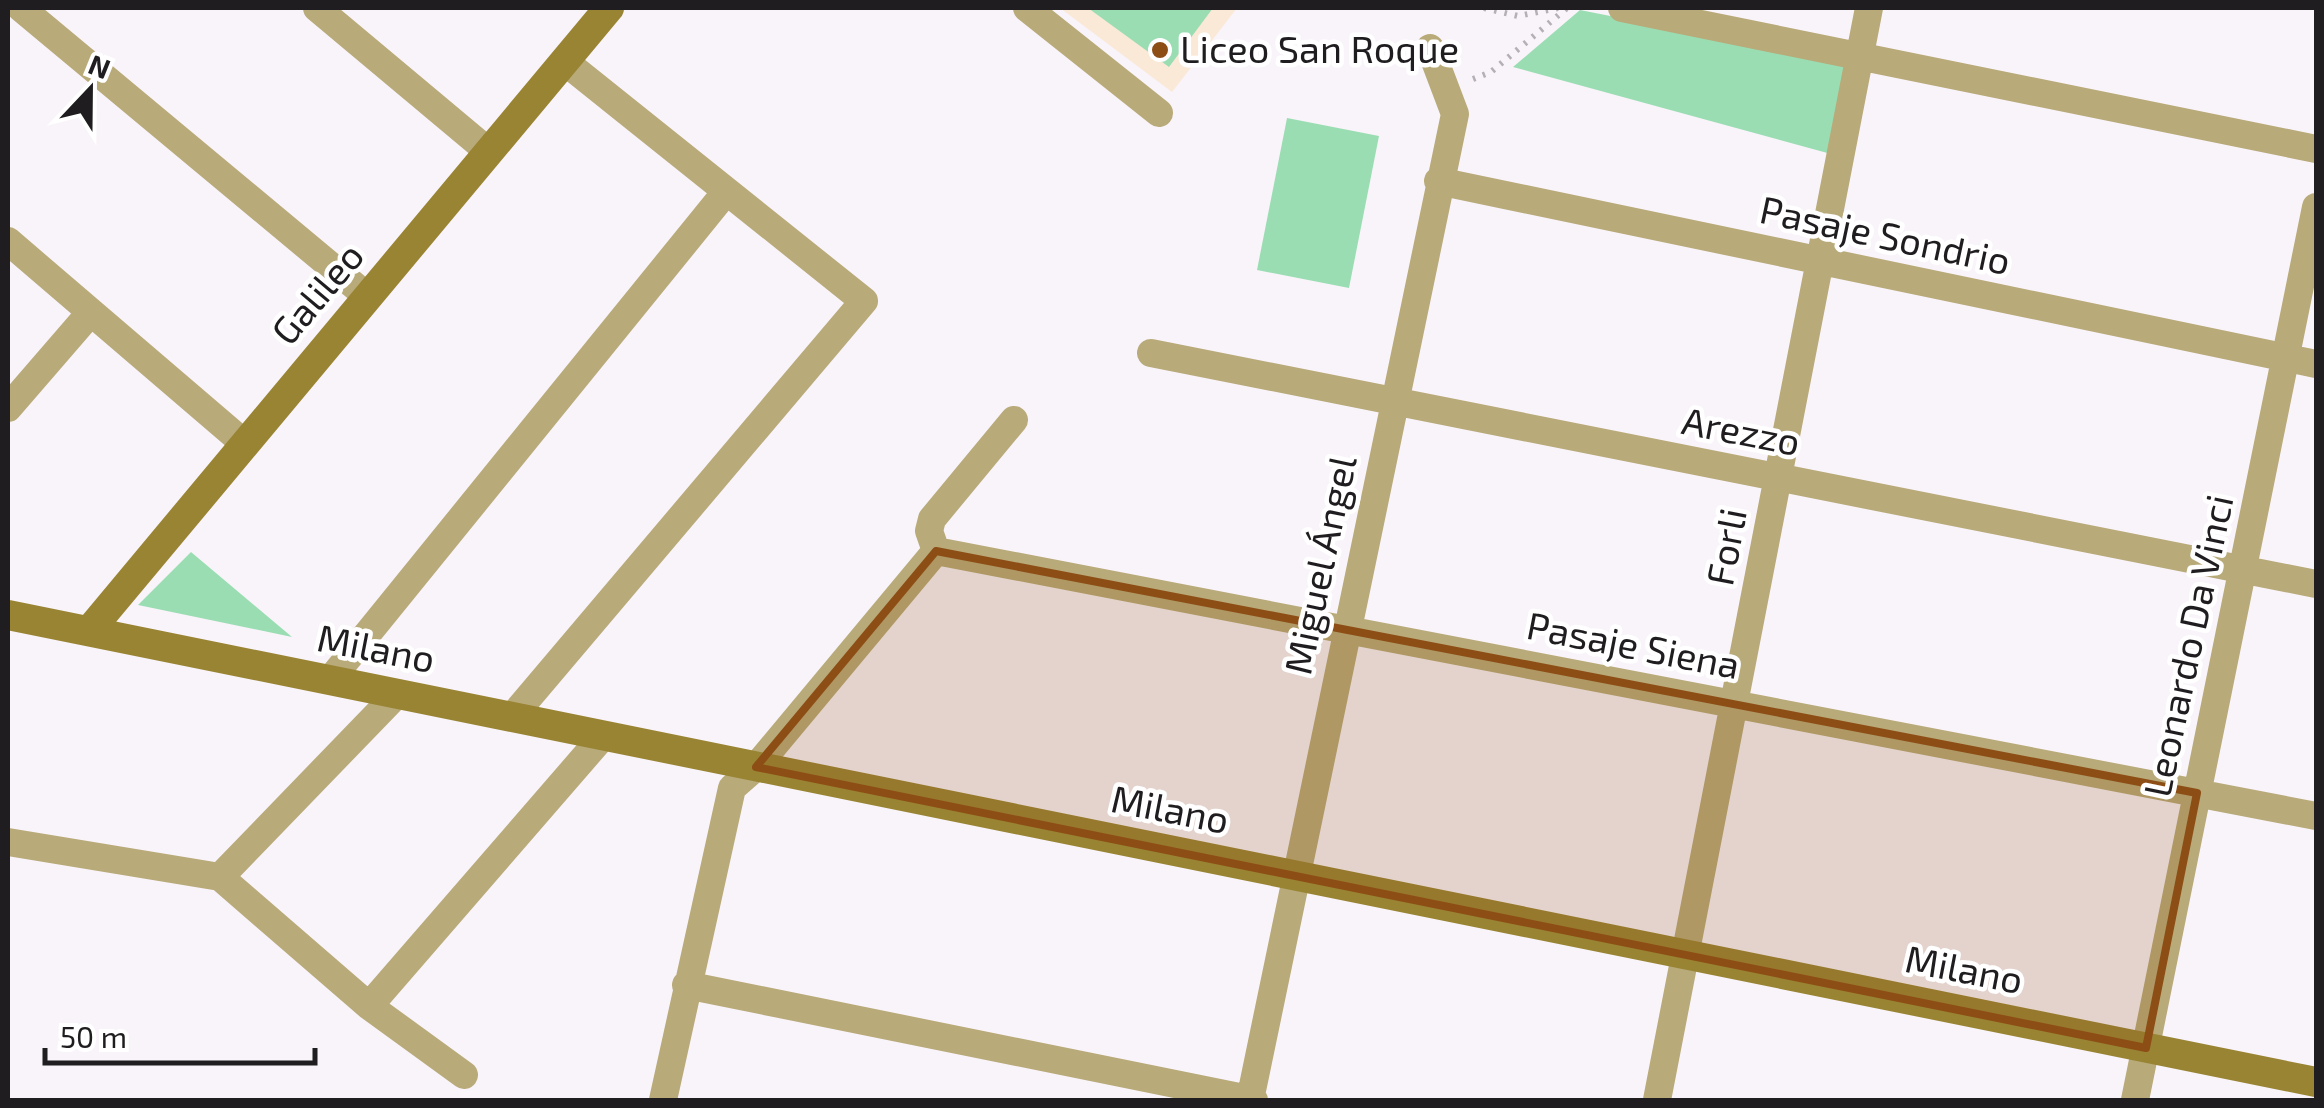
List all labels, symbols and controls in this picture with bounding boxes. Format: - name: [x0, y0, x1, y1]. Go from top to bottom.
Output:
- place label: Liceo San Roque: [1180, 25, 1459, 71]
- marker: Liceo San Roque: [1149, 39, 1171, 61]
- north arrow: [40, 40, 140, 140]
- text: N: [84, 46, 115, 85]
- street label: Pasaje Sondrio: [1756, 185, 2015, 283]
- street label: Galileo: [261, 232, 372, 353]
- street label: Arezzo: [1679, 396, 1804, 464]
- street label: Miguel Ángel: [1273, 451, 1365, 678]
- street label: Leonardo Da Vinci: [2133, 490, 2241, 801]
- street label: Forli: [1695, 504, 1755, 589]
- street label: Pasaje Siena: [1523, 601, 1744, 687]
- street label: Milano: [314, 613, 439, 681]
- street label: Milano: [1108, 774, 1233, 842]
- street label: Milano: [1902, 934, 2027, 1002]
- scale bar: [45, 1003, 315, 1065]
- text: 50 m: [60, 1018, 127, 1054]

